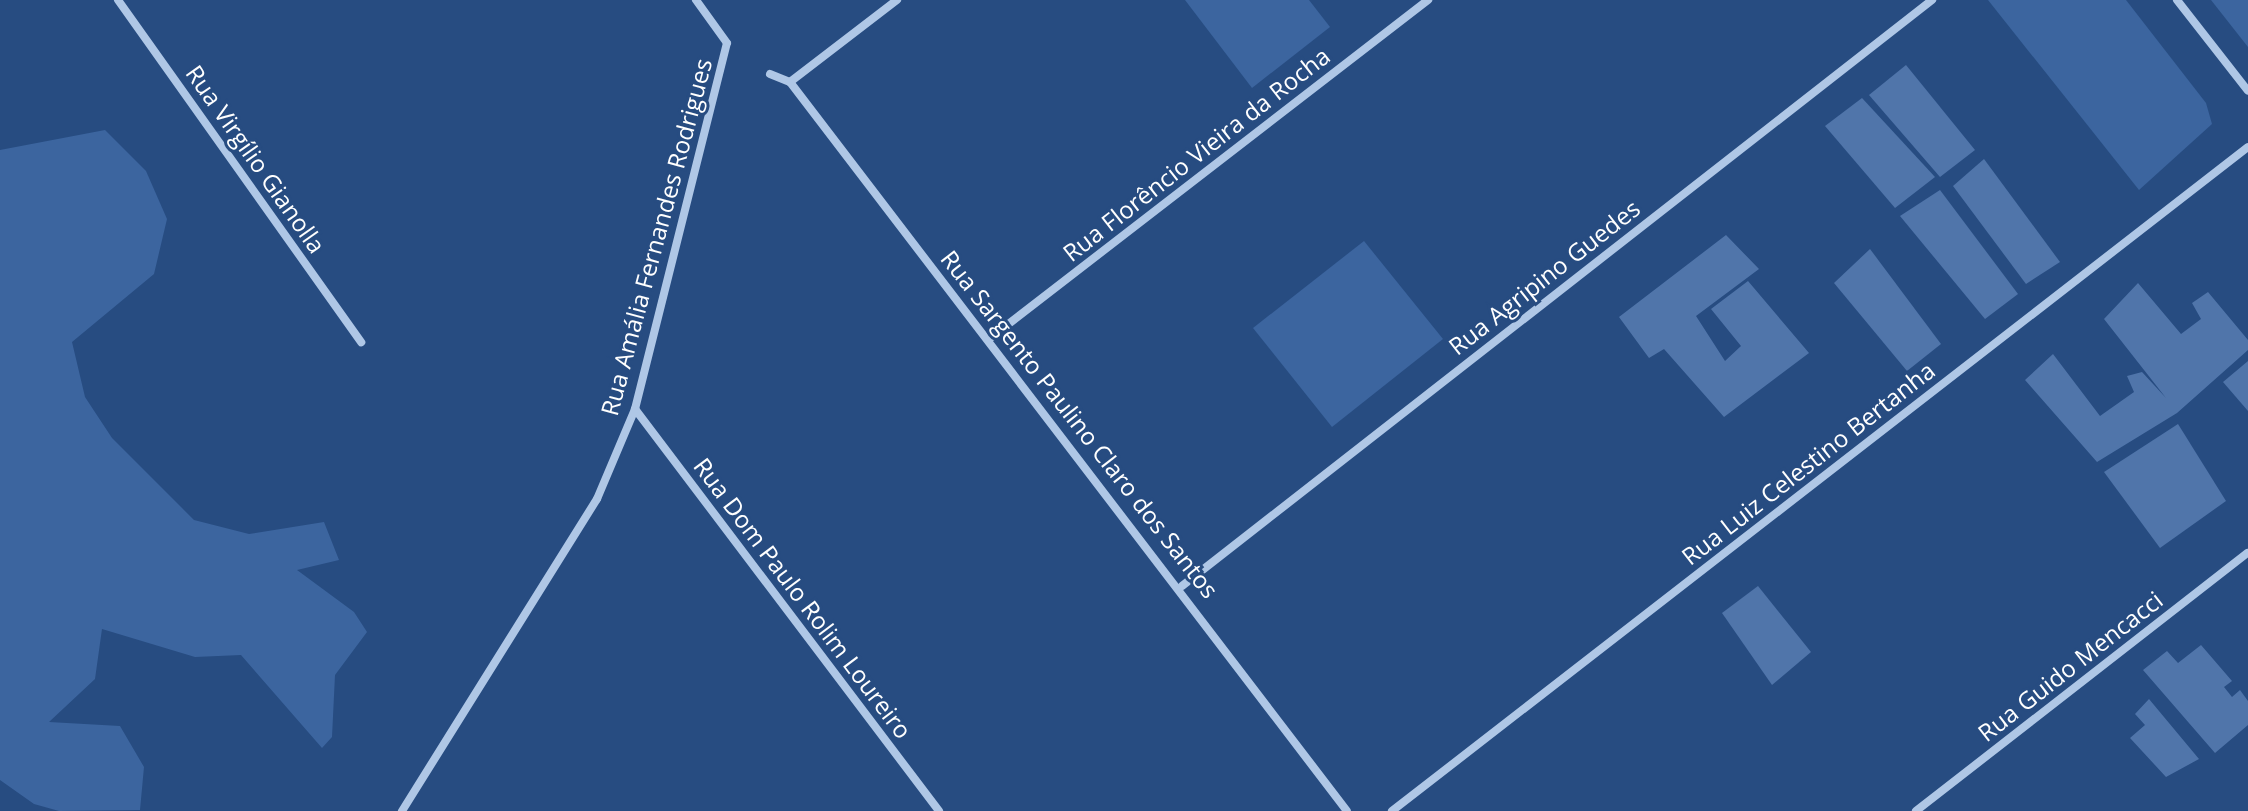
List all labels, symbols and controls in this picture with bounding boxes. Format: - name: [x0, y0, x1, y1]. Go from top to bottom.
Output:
- street label: Rua Florêncio Vieira da Rocha: [1057, 41, 1335, 267]
- street label: Rua Amália Fernandes Rodrigues: [594, 55, 718, 419]
- street label: Rua Virgílio Gianolla: [180, 60, 332, 258]
- street label: Rua Agripino Guedes: [1443, 193, 1645, 361]
- street label: Rua Sargento Paulino Claro dos Santos: [935, 244, 1225, 604]
- street label: Rua Luiz Celestino Bertanha: [1676, 355, 1940, 571]
- street label: Rua Dom Paulo Rolim Loureiro: [688, 452, 918, 744]
- street label: Rua Guido Mencacci: [1972, 585, 2168, 747]

